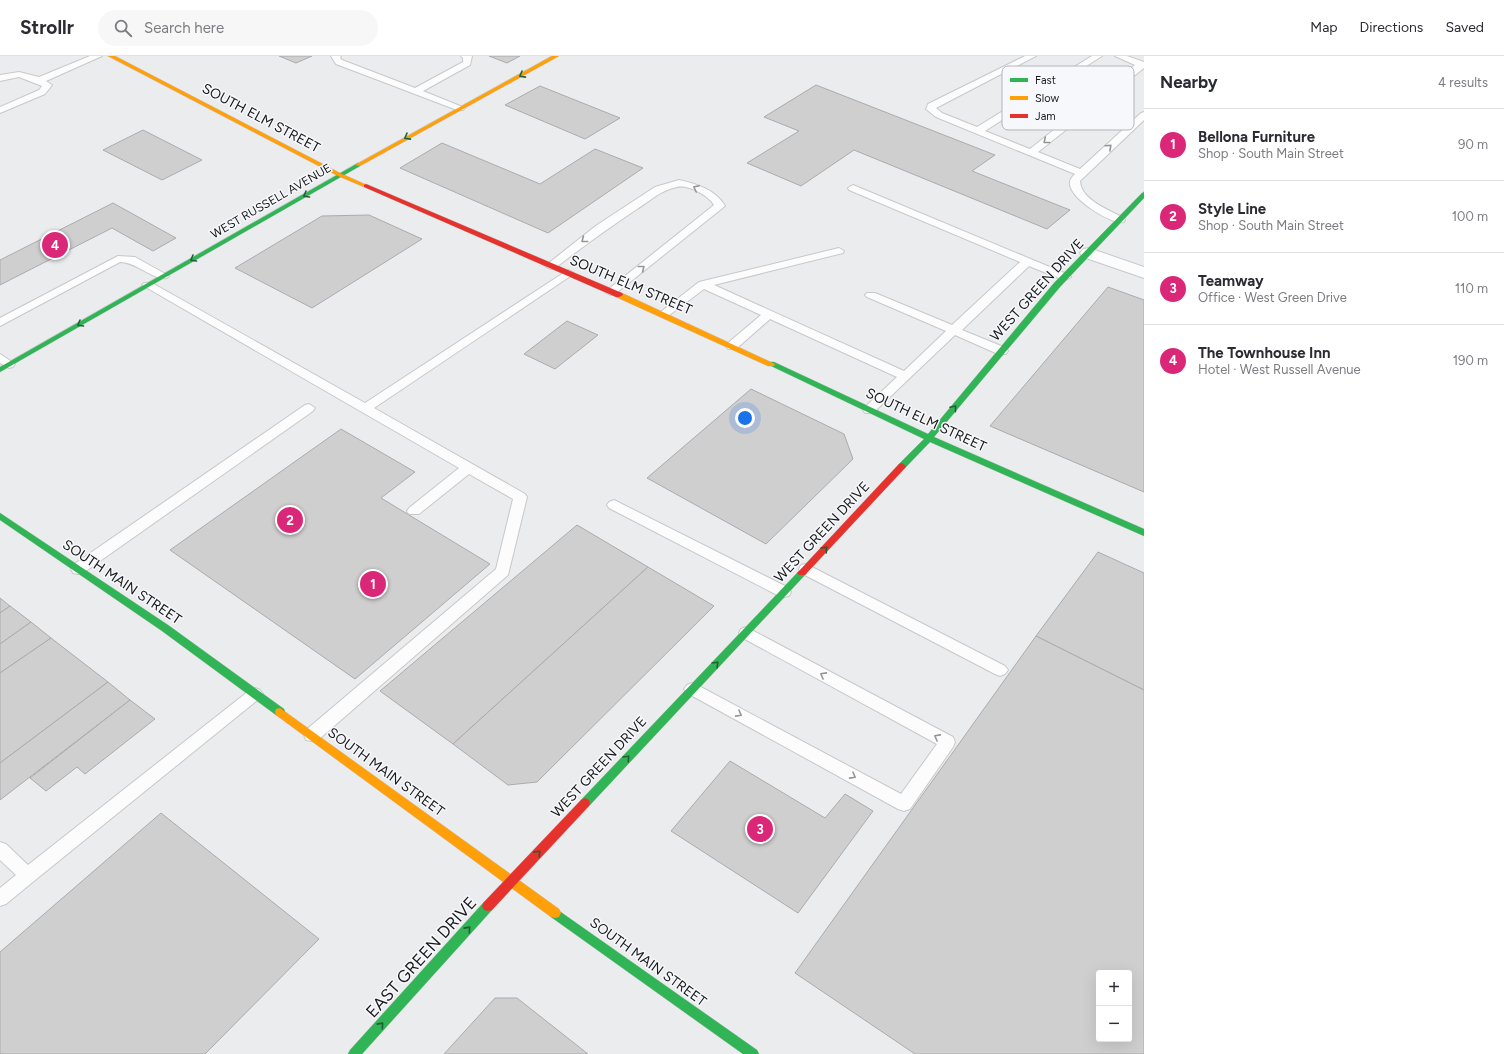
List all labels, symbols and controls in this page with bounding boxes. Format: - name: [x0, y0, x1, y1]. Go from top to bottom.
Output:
- search box: [98, 10, 378, 46]
- text: Strollr: [20, 16, 74, 39]
- icon: search: [112, 17, 134, 39]
- text: Search here: [144, 19, 224, 37]
- text: Map: [1310, 19, 1338, 36]
- text: Directions: [1360, 19, 1423, 36]
- text: Saved: [1445, 19, 1484, 36]
- legend: [1002, 66, 1134, 130]
- one-way arrow: [518, 70, 526, 77]
- text: Nearby: [1160, 72, 1218, 92]
- text: Fast: [1035, 74, 1056, 87]
- text: 4 results: [1438, 75, 1488, 90]
- street label: SOUTH ELM STREET: [199, 80, 323, 156]
- text: Slow: [1035, 92, 1059, 105]
- text: Jam: [1035, 110, 1056, 123]
- text: Bellona Furniture: [1198, 128, 1315, 146]
- one-way arrow: [404, 132, 412, 140]
- one-way arrow: [1044, 136, 1051, 143]
- text: 1: [1170, 137, 1176, 152]
- text: 90 m: [1458, 137, 1488, 152]
- one-way arrow: [1104, 144, 1112, 152]
- text: Shop · South Main Street: [1198, 146, 1344, 161]
- street label: WEST RUSSELL AVENUE: [208, 161, 334, 241]
- one-way arrow: [693, 185, 700, 193]
- one-way arrow: [303, 190, 310, 197]
- text: Style Line: [1198, 200, 1266, 218]
- text: 2: [1169, 209, 1177, 224]
- text: 100 m: [1452, 209, 1488, 224]
- text: Shop · South Main Street: [1198, 218, 1344, 233]
- pin: 4: [42, 230, 68, 260]
- street label: WEST GREEN DRIVE: [987, 235, 1087, 345]
- one-way arrow: [582, 236, 589, 243]
- street label: SOUTH ELM STREET: [567, 252, 695, 319]
- one-way arrow: [190, 255, 197, 262]
- one-way arrow: [637, 265, 644, 272]
- text: Teamway: [1198, 272, 1264, 290]
- text: 3: [1169, 281, 1177, 296]
- text: 110 m: [1455, 281, 1488, 296]
- text: Office · West Green Drive: [1198, 290, 1347, 305]
- one-way arrow: [77, 319, 84, 326]
- text: The Townhouse Inn: [1198, 344, 1330, 362]
- text: 4: [1169, 353, 1177, 368]
- text: 190 m: [1453, 353, 1488, 368]
- text: Hotel · West Russell Avenue: [1198, 362, 1361, 377]
- street label: SOUTH ELM STREET: [863, 385, 989, 456]
- one-way arrow: [950, 406, 957, 413]
- your location: [735, 408, 755, 428]
- street label: WEST GREEN DRIVE: [771, 478, 873, 586]
- pin: 2: [277, 505, 303, 535]
- street label: SOUTH MAIN STREET: [59, 536, 185, 628]
- one-way arrow: [820, 546, 828, 554]
- pin: 1: [360, 569, 386, 599]
- one-way arrow: [711, 661, 719, 669]
- one-way arrow: [820, 672, 827, 680]
- one-way arrow: [735, 709, 742, 717]
- street label: WEST GREEN DRIVE: [548, 713, 650, 821]
- street label: SOUTH MAIN STREET: [324, 724, 448, 820]
- one-way arrow: [934, 734, 941, 742]
- one-way arrow: [622, 755, 630, 763]
- one-way arrow: [849, 772, 856, 779]
- pin: 3: [747, 814, 773, 844]
- one-way arrow: [533, 850, 540, 858]
- street label: EAST GREEN DRIVE: [362, 893, 480, 1021]
- street label: SOUTH MAIN STREET: [586, 914, 710, 1010]
- one-way arrow: [463, 926, 471, 934]
- map controls: [1096, 970, 1132, 1042]
- button: +: [1096, 970, 1132, 1006]
- button: −: [1096, 1006, 1132, 1042]
- one-way arrow: [376, 1022, 383, 1030]

